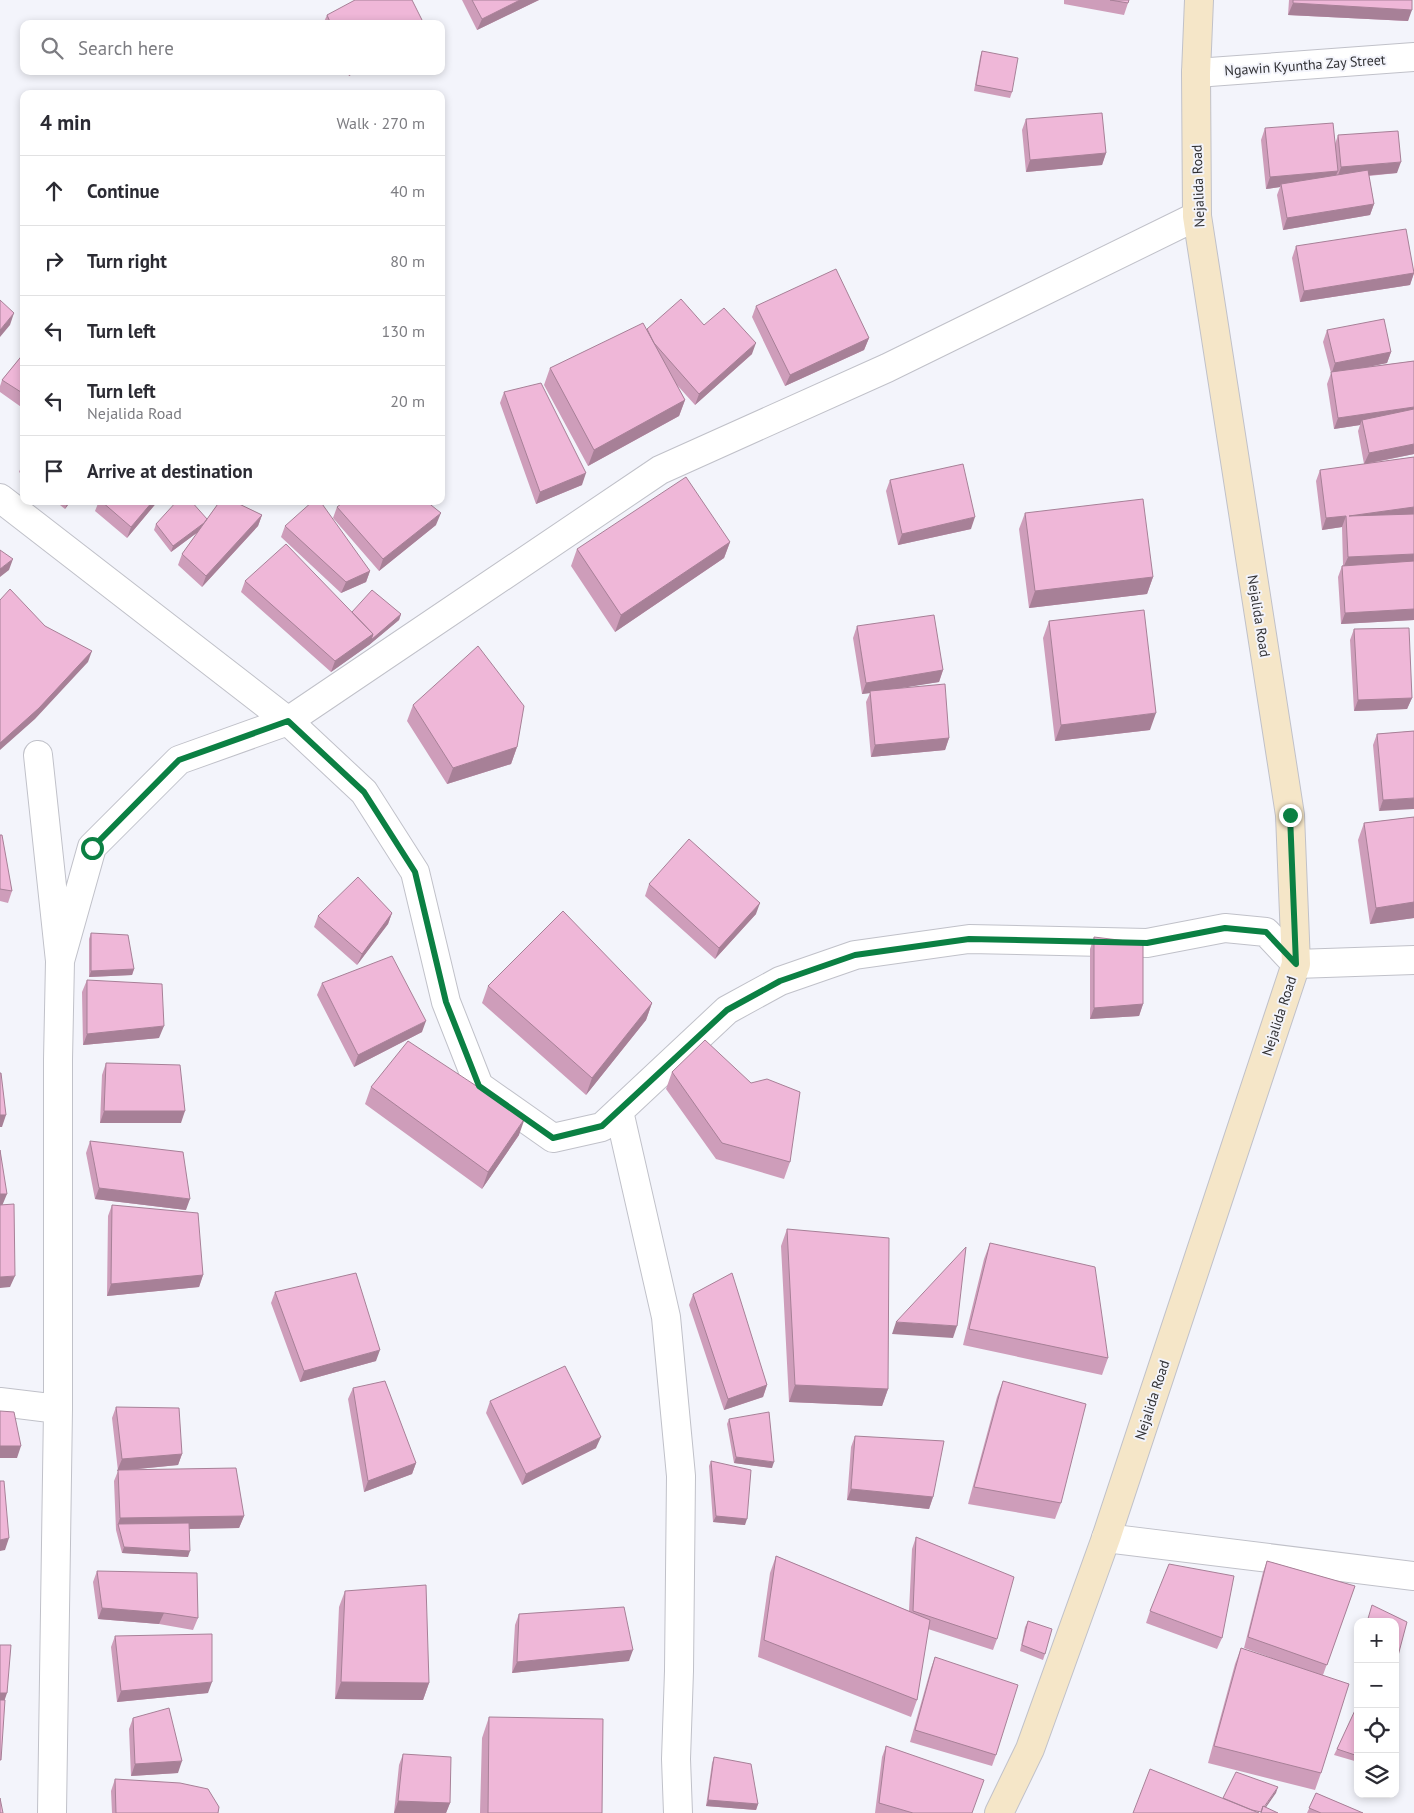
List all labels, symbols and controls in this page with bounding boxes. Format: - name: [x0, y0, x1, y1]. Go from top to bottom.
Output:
- search box: [20, 20, 445, 75]
- icon: search: [38, 34, 66, 62]
- text: Search here: [78, 36, 174, 60]
- street label: Ngawin Kyuntha Zay Street: [1224, 50, 1386, 80]
- text: 4 min: [40, 109, 91, 136]
- text: Walk · 270 m: [336, 113, 425, 133]
- street label: Nejalida Road: [1188, 144, 1208, 228]
- icon: ahead: [40, 177, 68, 205]
- text: Continue: [87, 179, 159, 203]
- text: 40 m: [390, 181, 425, 201]
- icon: right: [40, 247, 68, 275]
- text: Turn right: [87, 249, 167, 273]
- text: 80 m: [390, 251, 425, 271]
- icon: left: [40, 317, 68, 345]
- text: Turn left: [87, 319, 156, 343]
- text: 130 m: [382, 321, 425, 341]
- text: Turn left: [87, 379, 156, 403]
- icon: left: [40, 387, 68, 415]
- text: 20 m: [390, 391, 425, 411]
- text: Nejalida Road: [87, 403, 182, 423]
- icon: arrive: [40, 457, 68, 485]
- text: Arrive at destination: [87, 459, 253, 483]
- street label: Nejalida Road: [1244, 574, 1274, 658]
- route end: [1279, 804, 1302, 827]
- route start: [81, 837, 104, 860]
- street label: Nejalida Road: [1258, 974, 1300, 1058]
- street label: Nejalida Road: [1131, 1358, 1173, 1442]
- map controls: [1354, 1618, 1399, 1798]
- button: +: [1354, 1618, 1399, 1663]
- button: −: [1354, 1663, 1399, 1708]
- button: locate: [1354, 1708, 1399, 1753]
- button: layers: [1354, 1753, 1399, 1798]

